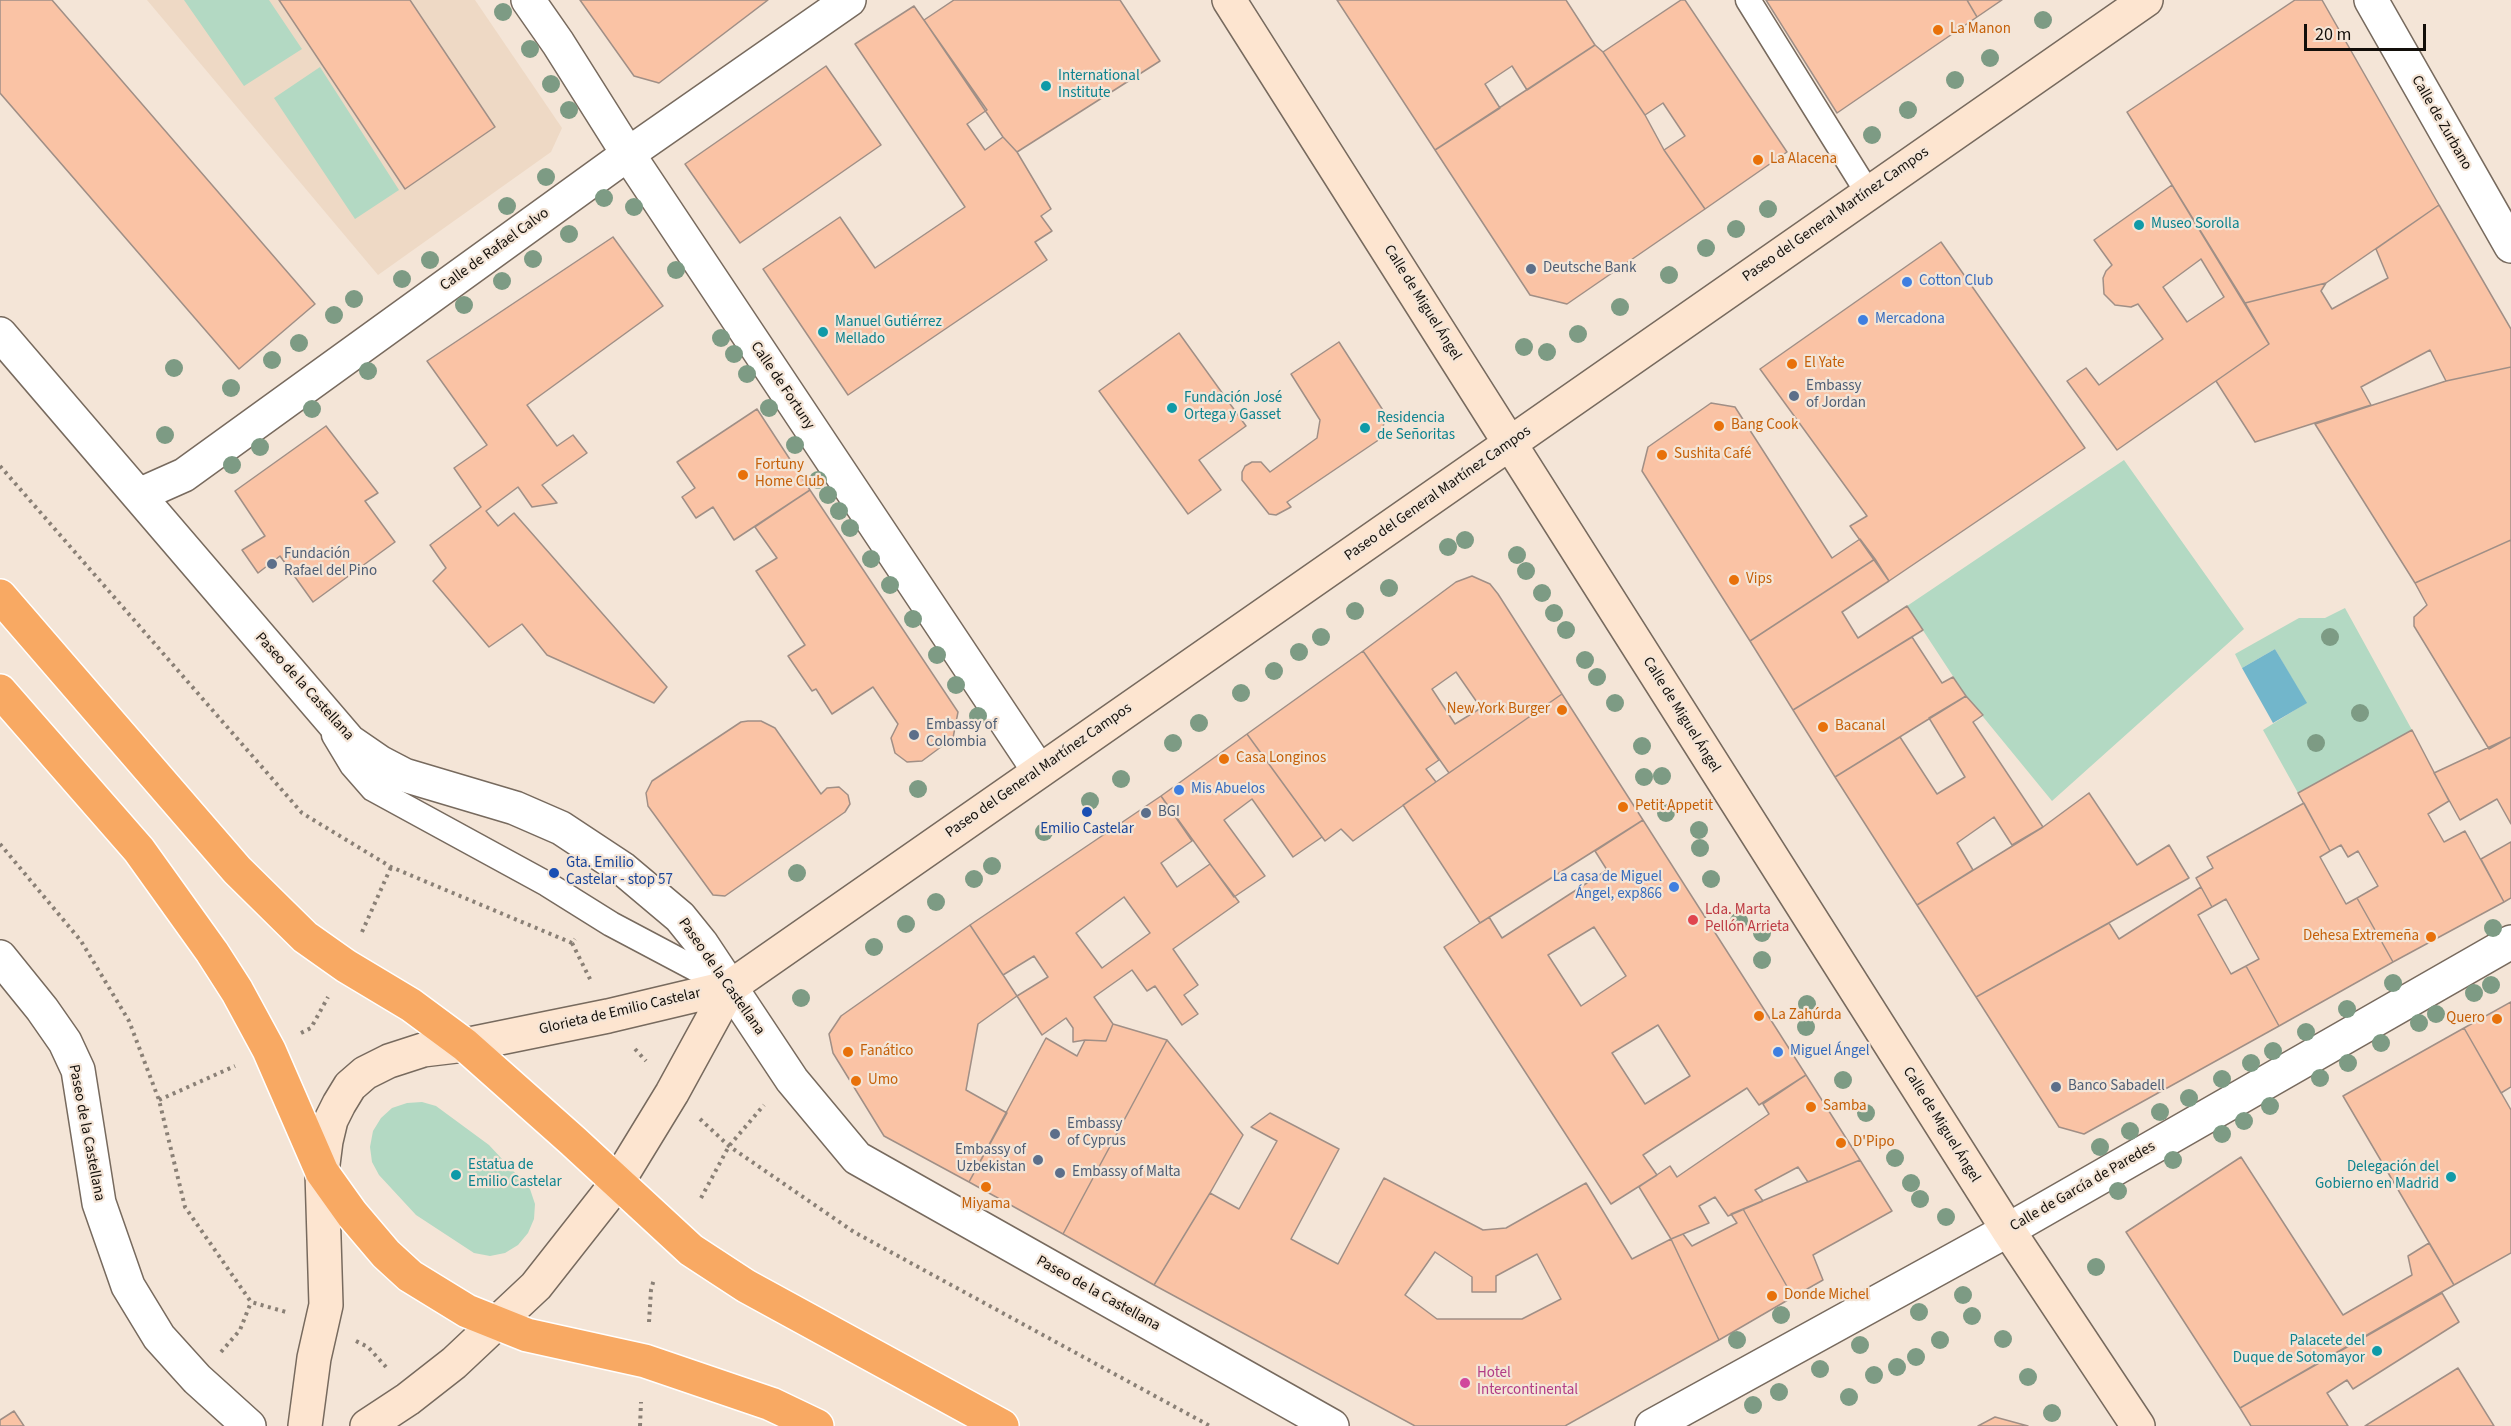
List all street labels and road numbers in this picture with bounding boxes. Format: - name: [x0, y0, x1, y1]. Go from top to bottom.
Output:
- street label: Calle de Zurbano: [2407, 73, 2475, 173]
- street label: Paseo del General Martínez Campos: [1739, 144, 1933, 286]
- street label: Calle de Rafael Calvo: [437, 205, 553, 295]
- street label: Calle de Miguel Ángel: [1379, 242, 1465, 364]
- street label: Calle de Fortuny: [746, 339, 818, 433]
- street label: Paseo del General Martínez Campos: [1341, 423, 1535, 565]
- street label: Paseo de la Castellana: [251, 629, 357, 745]
- street label: Calle de Miguel Ángel: [1638, 654, 1724, 776]
- street label: Paseo del General Martínez Campos: [942, 700, 1136, 842]
- street label: Paseo de la Castellana: [674, 915, 768, 1039]
- street label: Glorieta de Emilio Castelar: [538, 985, 702, 1039]
- street label: Paseo de la Castellana: [64, 1063, 108, 1203]
- street label: Calle de Miguel Ángel: [1898, 1064, 1984, 1186]
- street label: Calle de García de Paredes: [2007, 1138, 2159, 1236]
- street label: Paseo de la Castellana: [1033, 1252, 1163, 1336]

